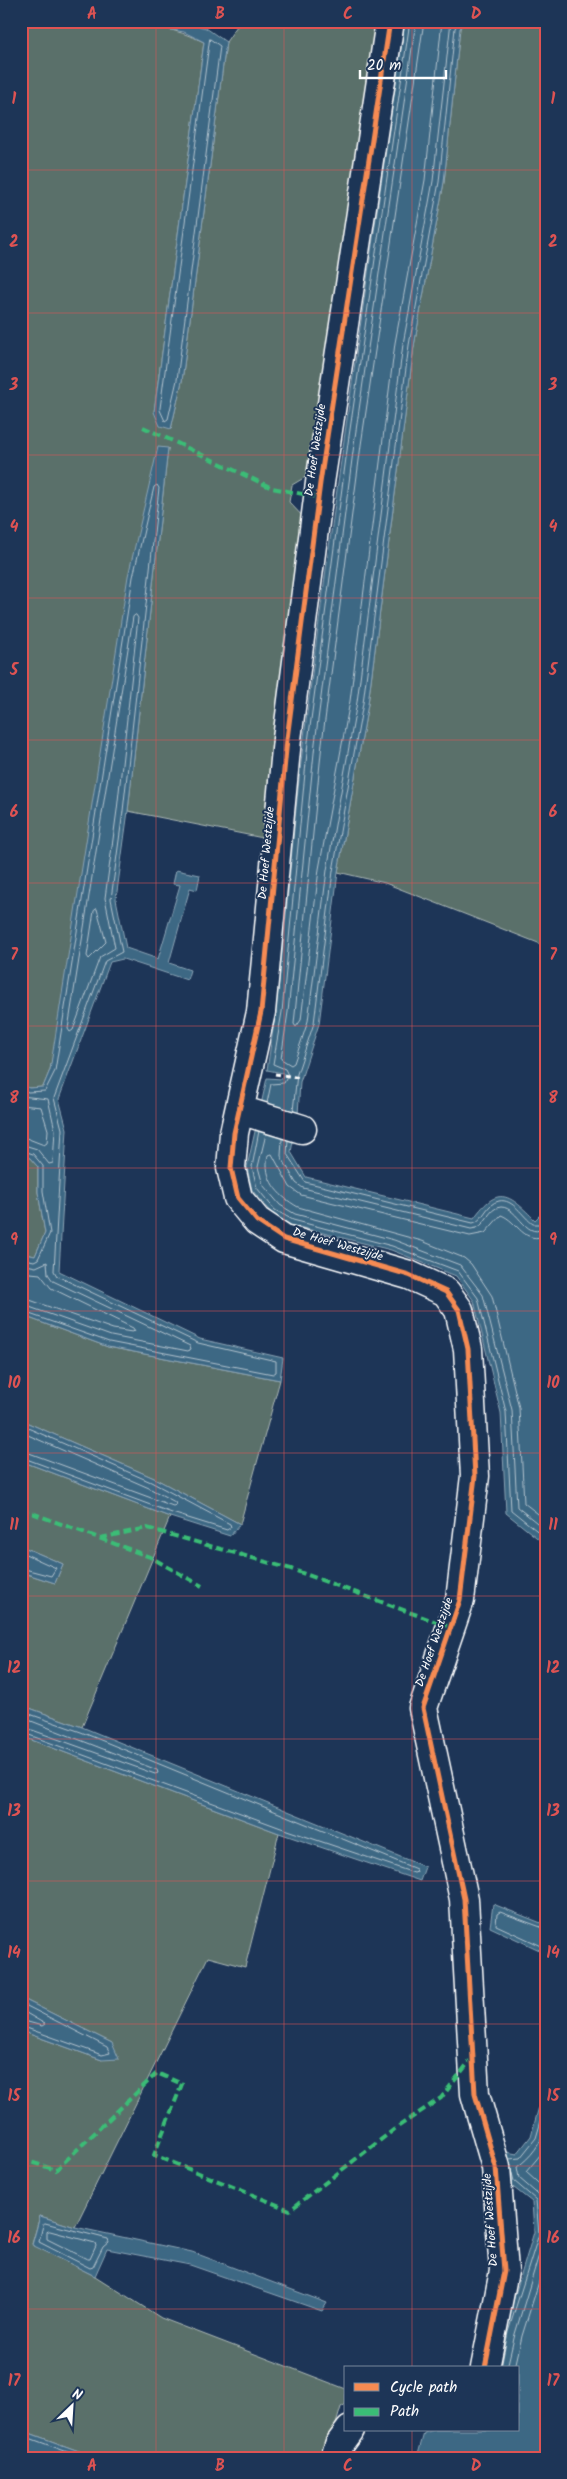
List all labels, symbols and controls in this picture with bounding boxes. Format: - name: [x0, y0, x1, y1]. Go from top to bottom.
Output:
- text: A: [87, 2, 97, 27]
- text: B: [215, 2, 225, 27]
- text: C: [343, 2, 353, 27]
- text: D: [471, 2, 482, 27]
- scale bar: [360, 48, 446, 80]
- text: 20 m: [367, 54, 401, 78]
- text: 1: [12, 87, 17, 112]
- text: 1: [551, 87, 556, 112]
- text: 2: [9, 230, 19, 255]
- text: 2: [548, 230, 558, 255]
- text: 3: [9, 373, 19, 398]
- text: 3: [548, 373, 558, 398]
- street label: De Hoef Westzijde: [300, 402, 331, 498]
- text: 4: [10, 515, 19, 540]
- text: 4: [549, 515, 558, 540]
- text: 5: [9, 658, 20, 683]
- text: 5: [548, 658, 559, 683]
- text: 6: [10, 800, 19, 825]
- text: 6: [549, 800, 558, 825]
- street label: De Hoef Westzijde: [253, 805, 280, 900]
- text: 7: [10, 943, 18, 968]
- text: 7: [549, 943, 557, 968]
- text: 8: [9, 1086, 19, 1111]
- text: 8: [548, 1086, 558, 1111]
- street label: De Hoef Westzijde: [290, 1222, 386, 1267]
- text: 9: [10, 1228, 18, 1253]
- text: 9: [549, 1228, 557, 1253]
- text: 10: [7, 1371, 21, 1396]
- text: 10: [546, 1371, 560, 1396]
- text: 11: [9, 1513, 19, 1538]
- text: 11: [548, 1513, 558, 1538]
- street label: De Hoef Westzijde: [410, 1594, 459, 1689]
- text: 12: [7, 1656, 21, 1681]
- text: 12: [546, 1656, 560, 1681]
- text: 13: [7, 1799, 21, 1824]
- text: 13: [546, 1799, 560, 1824]
- text: 14: [7, 1941, 21, 1966]
- text: 14: [546, 1941, 560, 1966]
- text: 15: [8, 2084, 22, 2109]
- text: 15: [547, 2084, 561, 2109]
- street label: De Hoef Westzijde: [478, 2172, 503, 2267]
- text: 16: [7, 2226, 21, 2251]
- text: 16: [546, 2226, 560, 2251]
- legend: [344, 2366, 520, 2432]
- text: 17: [8, 2369, 21, 2394]
- text: 17: [547, 2369, 560, 2394]
- text: Cycle path: [390, 2376, 457, 2400]
- north arrow: [48, 2382, 98, 2432]
- text: N: [68, 2383, 86, 2407]
- text: Path: [390, 2400, 419, 2424]
- text: A: [87, 2454, 97, 2479]
- text: B: [215, 2454, 225, 2479]
- text: C: [343, 2454, 353, 2479]
- text: D: [471, 2454, 482, 2479]

